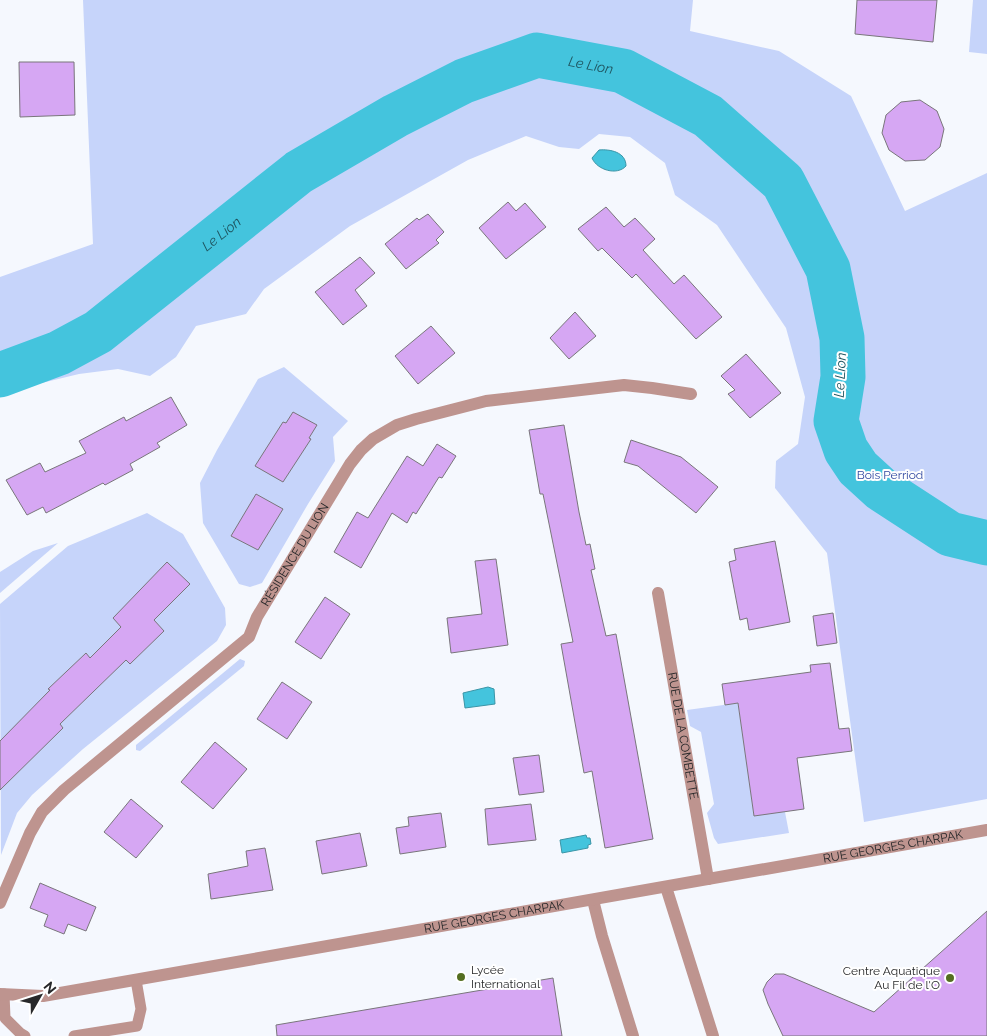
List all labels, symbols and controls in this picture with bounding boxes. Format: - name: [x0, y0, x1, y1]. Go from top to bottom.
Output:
- water label: Le Lion: [567, 53, 615, 77]
- water label: Le Lion: [199, 213, 244, 254]
- water label: Le Lion: [831, 352, 849, 398]
- park label: Bois Perriod: [857, 468, 923, 482]
- street label: RÉSIDENCE DU LION: [258, 501, 332, 609]
- street label: RUE DE LA COMBETTE: [665, 671, 701, 801]
- street label: RUE GEORGES CHARPAK: [822, 827, 964, 866]
- street label: RUE GEORGES CHARPAK: [423, 897, 565, 936]
- place label: Lycée International: [471, 963, 541, 991]
- place label: Centre Aquatique Au Fil de l'O: [843, 964, 940, 992]
- north arrow: [15, 971, 65, 1021]
- marker: Lycée International: [455, 971, 467, 983]
- marker: Centre Aquatique Au Fil de l'O: [944, 972, 956, 984]
- text: N: [41, 979, 60, 997]

